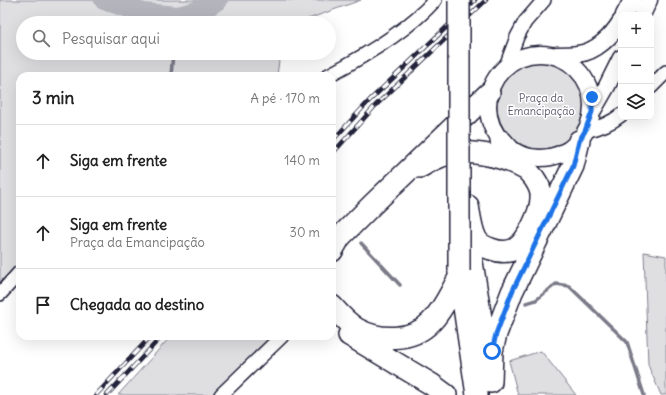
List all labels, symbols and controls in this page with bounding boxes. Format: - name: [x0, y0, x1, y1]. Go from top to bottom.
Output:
- map controls: [618, 12, 654, 120]
- button: +: [618, 12, 654, 48]
- search box: [16, 16, 336, 60]
- icon: search: [30, 27, 52, 49]
- text: Pesquisar aqui: [62, 29, 160, 48]
- button: −: [618, 48, 654, 84]
- button: layers: [618, 84, 654, 120]
- text: 3 min: [32, 87, 74, 109]
- route end: [583, 88, 601, 106]
- text: A pé · 170 m: [250, 90, 320, 107]
- park label: Praça da Emancipação: [507, 91, 575, 118]
- icon: ahead: [32, 150, 54, 172]
- text: Siga em frente: [70, 151, 167, 170]
- text: 140 m: [284, 152, 320, 169]
- text: Siga em frente: [70, 215, 167, 234]
- icon: ahead: [32, 222, 54, 244]
- text: 30 m: [290, 224, 320, 241]
- text: Praça da Emancipação: [70, 234, 205, 251]
- icon: arrive: [32, 294, 54, 316]
- text: Chegada ao destino: [70, 295, 204, 314]
- route start: [483, 342, 501, 360]

